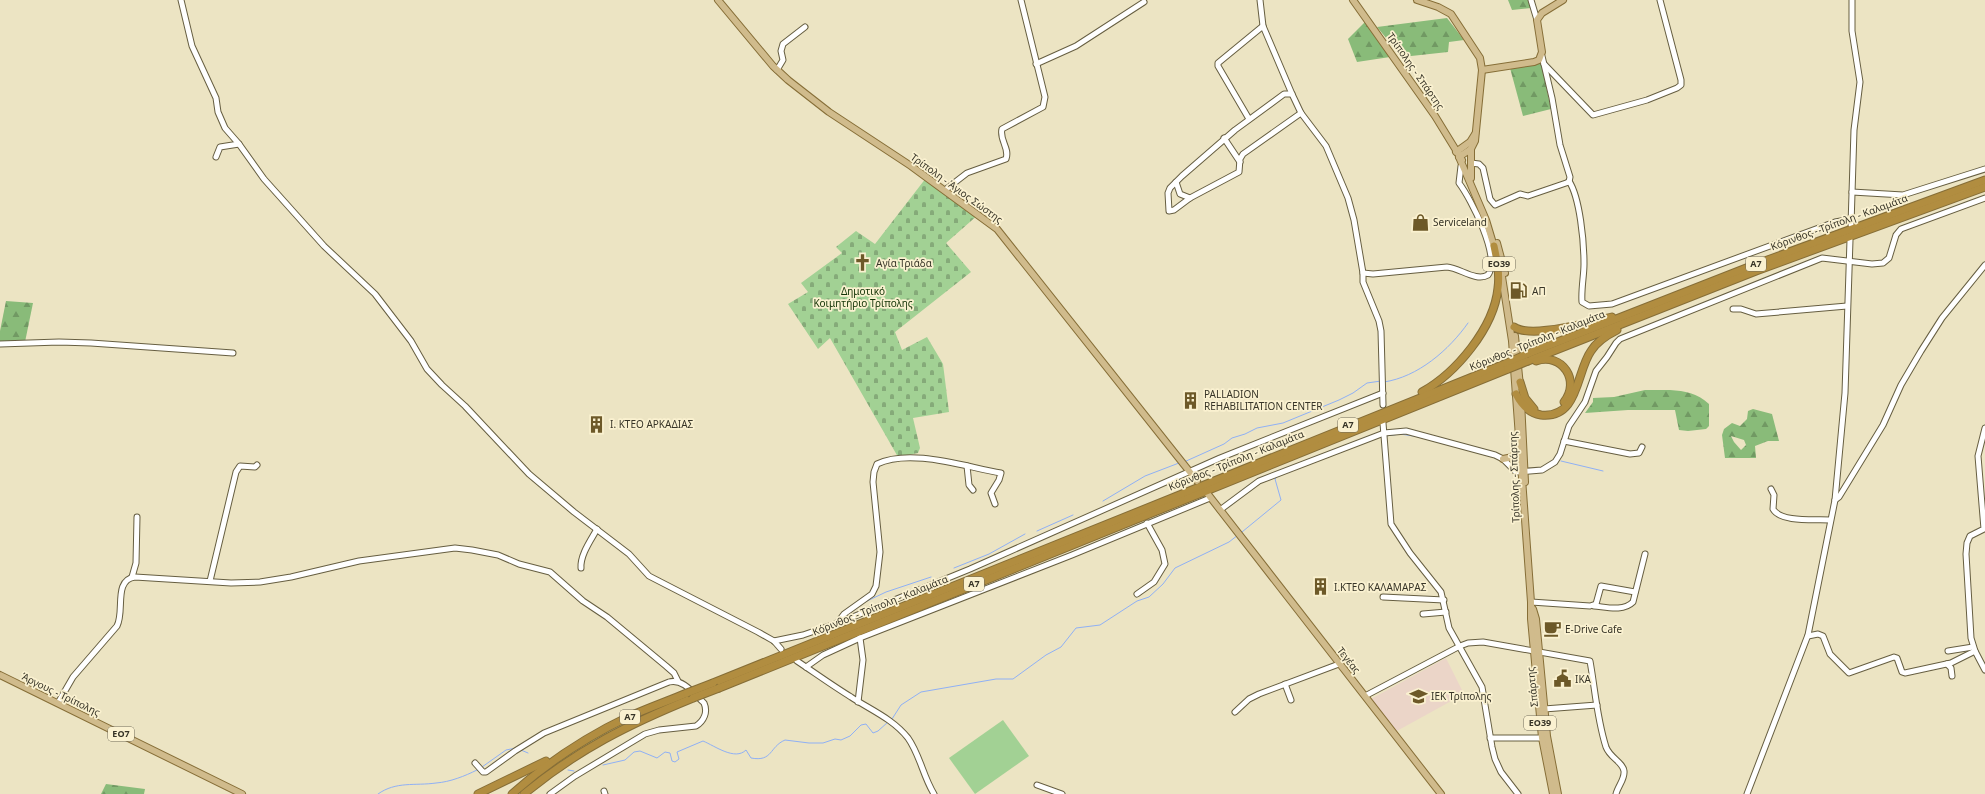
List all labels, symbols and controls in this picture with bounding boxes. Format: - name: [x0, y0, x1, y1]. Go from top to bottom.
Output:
- street label: Τρίπολης - Σπάρτης: [1384, 30, 1448, 112]
- street label: Τρίπολη - Άγιος Σώστης: [908, 150, 1006, 226]
- street label: Κόρινθος - Τρίπολη - Καλαμάτα: [1769, 190, 1910, 253]
- shop icon: Serviceland: [1410, 212, 1430, 232]
- place label: Serviceland: [1433, 215, 1487, 229]
- church icon: Αγία Τριάδα: [853, 253, 873, 273]
- place label: Αγία Τριάδα: [876, 256, 933, 270]
- road number: ΕΟ39: [1483, 257, 1515, 271]
- road number: Α7: [1746, 257, 1766, 271]
- fuel station icon: ΑΠ: [1509, 281, 1529, 301]
- park label: Δημοτικό Κοιμητήριο Τρίπολης: [813, 284, 913, 310]
- place label: ΑΠ: [1532, 284, 1546, 298]
- street label: Κόρινθος - Τρίπολη - Καλαμάτα: [1467, 306, 1608, 374]
- place label: PALLADION REHABILITATION CENTER: [1204, 387, 1323, 413]
- building icon: PALLADION REHABILITATION CENTER: [1181, 390, 1201, 410]
- building icon: Ι. ΚΤΕΟ ΑΡΚΑΔΙΑΣ: [587, 414, 607, 434]
- place label: Ι. ΚΤΕΟ ΑΡΚΑΔΙΑΣ: [610, 417, 694, 431]
- road number: Α7: [1338, 418, 1358, 432]
- street label: Κόρινθος - Τρίπολη - Καλαμάτα: [1166, 426, 1307, 494]
- street label: Τρίπολης - Σπάρτης: [1505, 431, 1523, 523]
- street label: Κόρινθος - Τρίπολη - Καλαμάτα: [810, 571, 951, 639]
- road number: Α7: [964, 577, 984, 591]
- building icon: Ι.ΚΤΕΟ ΚΑΛΑΜΑΡΑΣ: [1311, 577, 1331, 597]
- place label: Ι.ΚΤΕΟ ΚΑΛΑΜΑΡΑΣ: [1334, 580, 1427, 594]
- cafe icon: E-Drive Cafe: [1542, 619, 1562, 639]
- place label: E-Drive Cafe: [1565, 622, 1622, 636]
- street label: Τεγέας: [1334, 644, 1364, 676]
- street label: Σπάρτης: [1523, 666, 1541, 708]
- street label: Άργους - Τρίπολης: [19, 669, 103, 719]
- public building icon: ΙΚΑ: [1552, 669, 1572, 689]
- place label: ΙΚΑ: [1575, 672, 1592, 686]
- school or university icon: ΙΕΚ Τρίπολης: [1408, 686, 1428, 706]
- place label: ΙΕΚ Τρίπολης: [1431, 689, 1491, 703]
- road number: Α7: [620, 710, 640, 724]
- road number: ΕΟ39: [1524, 716, 1556, 730]
- road number: ΕΟ7: [108, 727, 134, 741]

